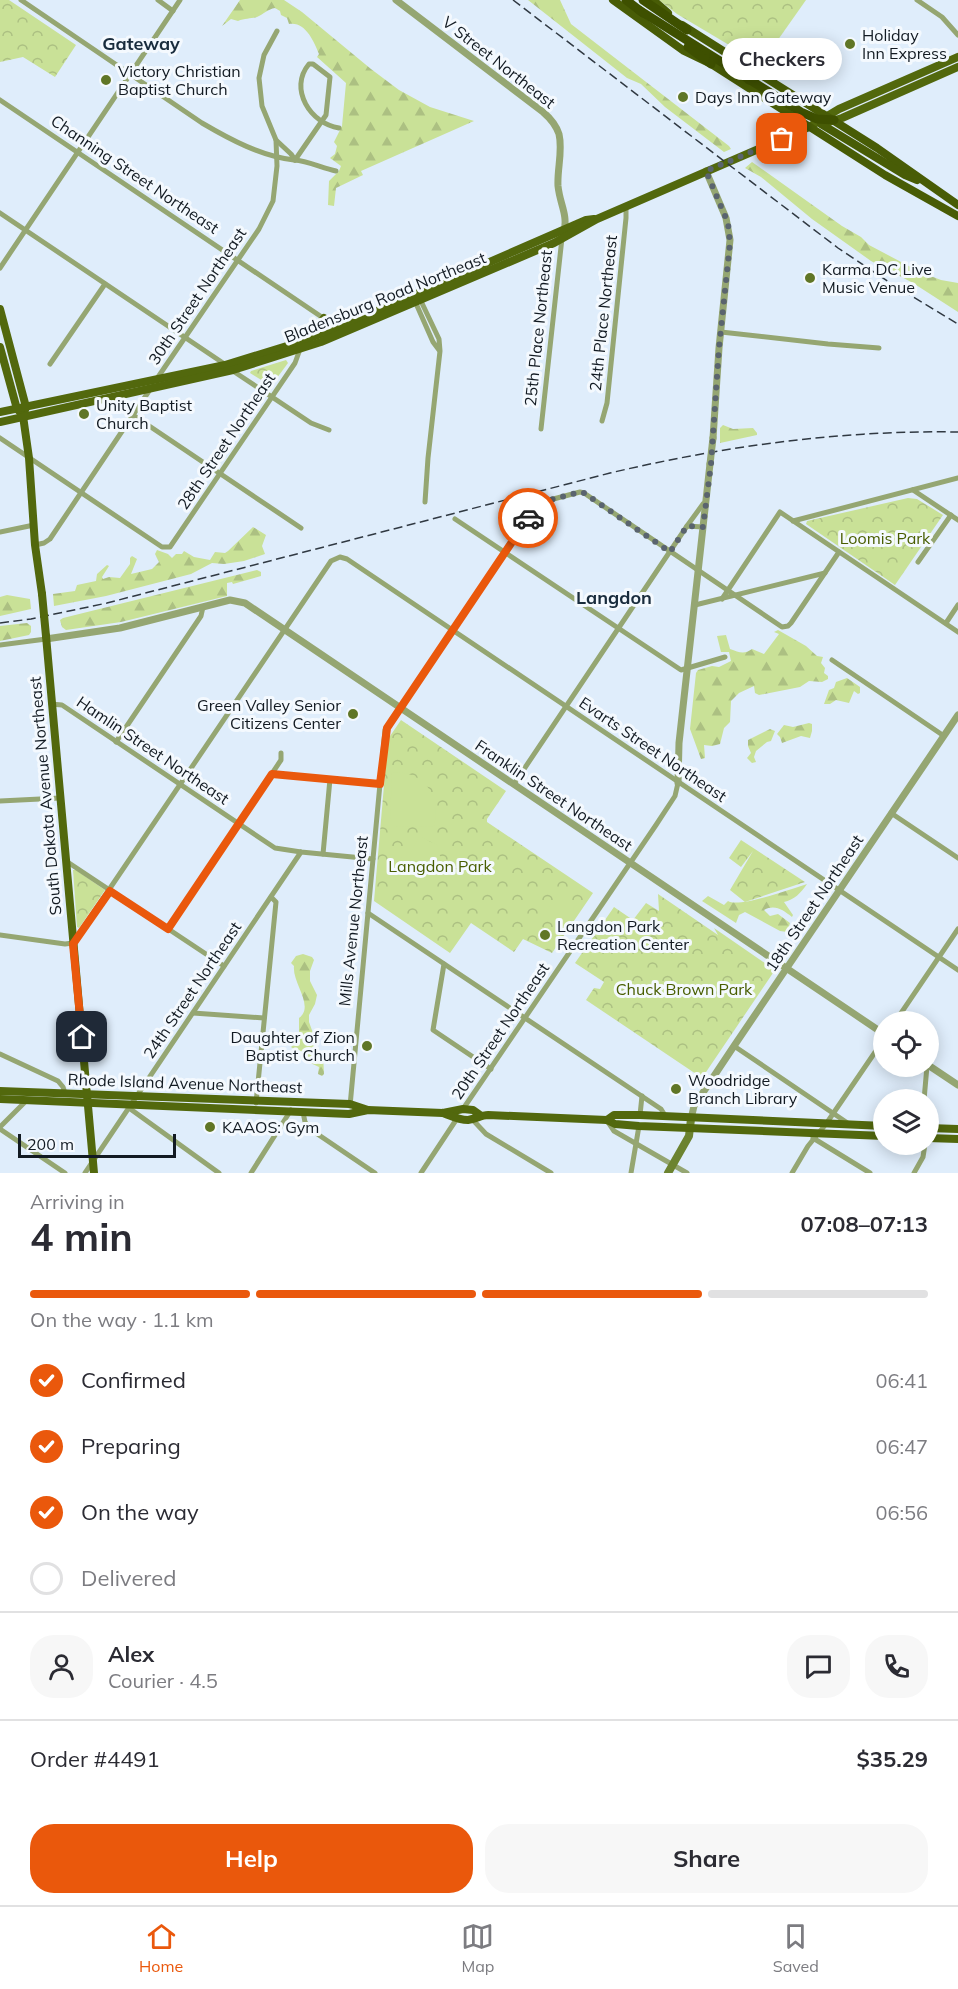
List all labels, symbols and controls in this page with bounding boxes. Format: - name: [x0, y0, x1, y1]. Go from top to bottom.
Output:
- street label: V Street Northeast: [439, 12, 560, 113]
- place label: Holiday Inn Express: [862, 25, 947, 63]
- district label: Gateway: [102, 32, 180, 55]
- callout: Checkers: [722, 37, 842, 79]
- marker: Holiday Inn Express: [843, 37, 857, 51]
- text: Checkers: [739, 46, 825, 71]
- place label: Victory Christian Baptist Church: [118, 61, 241, 99]
- marker: Victory Christian Baptist Church: [99, 73, 113, 87]
- place label: Days Inn Gateway: [695, 87, 832, 107]
- marker: Days Inn Gateway: [676, 90, 690, 104]
- street label: Channing Street Northeast: [47, 110, 223, 238]
- pin: [756, 113, 807, 164]
- icon: bag: [765, 122, 798, 155]
- street label: 30th Street Northeast: [144, 223, 250, 368]
- street label: 24th Place Northeast: [585, 234, 621, 392]
- street label: Bladensburg Road Northeast: [281, 247, 489, 347]
- street label: 25th Place Northeast: [520, 249, 556, 407]
- place label: Karma DC Live Music Venue: [822, 259, 932, 297]
- marker: Karma DC Live Music Venue: [803, 271, 817, 285]
- street label: 28th Street Northeast: [173, 368, 279, 513]
- place label: Unity Baptist Church: [96, 395, 193, 433]
- marker: Unity Baptist Church: [77, 407, 91, 421]
- courier: [498, 488, 558, 548]
- icon: car: [512, 502, 545, 535]
- park label: Loomis Park: [840, 528, 931, 548]
- district label: Langdon: [576, 586, 652, 609]
- street label: South Dakota Avenue Northeast: [25, 675, 65, 916]
- street label: Hamlin Street Northeast: [73, 692, 233, 809]
- street label: Evarts Street Northeast: [575, 692, 731, 806]
- place label: Green Valley Senior Citizens Center: [197, 695, 341, 733]
- marker: Green Valley Senior Citizens Center: [346, 707, 360, 721]
- street label: Franklin Street Northeast: [472, 735, 637, 855]
- street label: 18th Street Northeast: [761, 830, 867, 975]
- street label: Mills Avenue Northeast: [334, 834, 372, 1007]
- park label: Langdon Park: [388, 856, 492, 876]
- place label: Langdon Park Recreation Center: [557, 916, 689, 954]
- street label: 24th Street Northeast: [139, 917, 245, 1062]
- marker: Langdon Park Recreation Center: [538, 928, 552, 942]
- street label: 20th Street Northeast: [447, 958, 553, 1103]
- park label: Chuck Brown Park: [616, 979, 753, 999]
- pin: [56, 1011, 107, 1062]
- map controls: [873, 1011, 939, 1155]
- button: locate: [873, 1011, 939, 1077]
- icon: home: [65, 1020, 98, 1053]
- place label: Daughter of Zion Baptist Church: [230, 1027, 355, 1065]
- marker: Daughter of Zion Baptist Church: [360, 1039, 374, 1053]
- street label: Rhode Island Avenue Northeast: [67, 1069, 303, 1097]
- place label: Woodridge Branch Library: [688, 1070, 798, 1108]
- marker: Woodridge Branch Library: [669, 1082, 683, 1096]
- button: layers: [873, 1089, 939, 1155]
- place label: KAAOS: Gym: [222, 1117, 319, 1137]
- marker: KAAOS: Gym: [203, 1120, 217, 1134]
- scale bar: [18, 1131, 176, 1158]
- text: 200 m: [27, 1134, 74, 1154]
- text: Arriving in: [30, 1189, 125, 1214]
- text: 07:08–07:13: [800, 1210, 928, 1238]
- text: 4 min: [30, 1212, 133, 1261]
- text: On the way · 1.1 km: [30, 1307, 214, 1332]
- icon: check: [30, 1364, 63, 1397]
- text: Confirmed: [81, 1366, 186, 1394]
- text: 06:41: [875, 1368, 928, 1393]
- icon: check: [30, 1430, 63, 1463]
- text: Preparing: [81, 1432, 181, 1460]
- text: 06:47: [875, 1434, 928, 1459]
- icon: check: [30, 1496, 63, 1529]
- text: On the way: [81, 1498, 199, 1526]
- text: 06:56: [875, 1500, 928, 1525]
- text: Delivered: [81, 1564, 176, 1592]
- button: person: [30, 1635, 93, 1698]
- button: chat: [787, 1635, 850, 1698]
- button: phone: [865, 1635, 928, 1698]
- text: Alex: [108, 1640, 154, 1668]
- text: Courier · 4.5: [108, 1668, 218, 1693]
- text: Order #4491: [30, 1745, 160, 1773]
- text: $35.29: [857, 1745, 928, 1773]
- button: Help: [30, 1824, 473, 1893]
- button: Share: [485, 1824, 928, 1893]
- tab: Home: [139, 1920, 183, 1976]
- tab: Map: [461, 1920, 494, 1976]
- tab: Saved: [773, 1920, 819, 1976]

